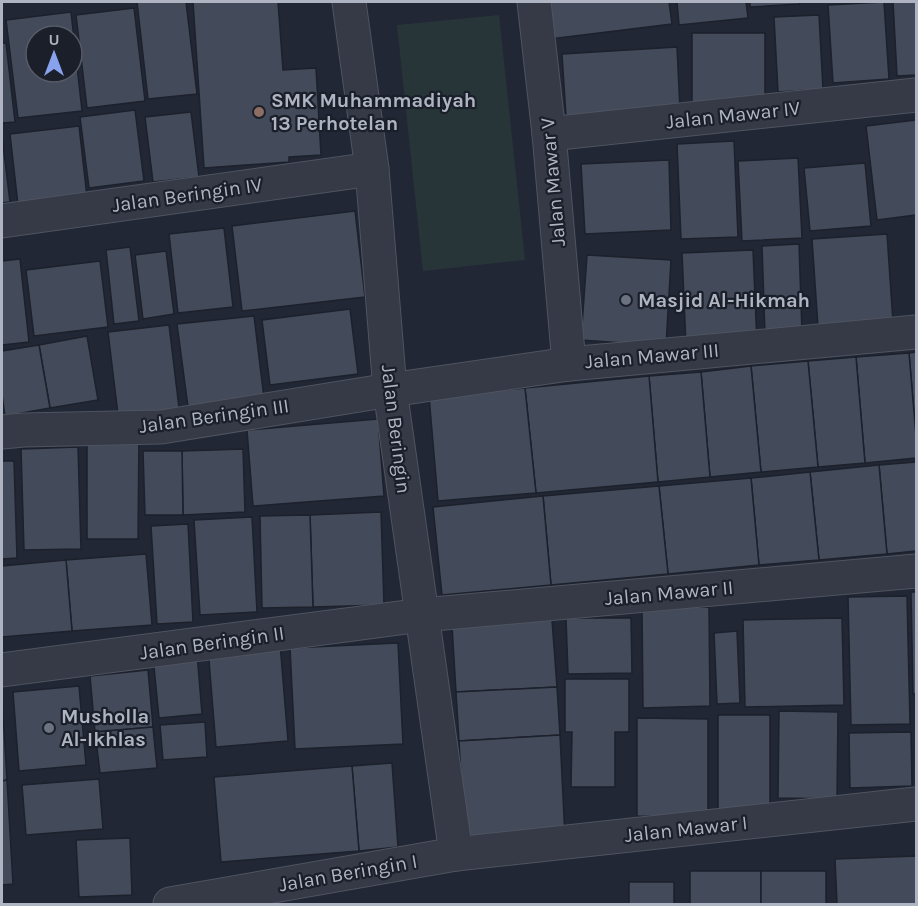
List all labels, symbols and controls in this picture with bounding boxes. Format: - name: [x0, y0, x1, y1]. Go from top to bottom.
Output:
- north arrow: [24, 24, 84, 84]
- text: U: [48, 30, 60, 49]
- place label: SMK Muhammadiyah 13 Perhotelan: [271, 89, 476, 135]
- street label: Jalan Mawar IV: [665, 97, 801, 133]
- marker: SMK Muhammadiyah 13 Perhotelan: [252, 105, 266, 119]
- street label: Jalan Mawar V: [536, 117, 570, 247]
- street label: Jalan Beringin IV: [110, 173, 264, 217]
- place label: Masjid Al-Hikmah: [638, 289, 810, 312]
- marker: Masjid Al-Hikmah: [619, 293, 633, 307]
- street label: Jalan Mawar III: [584, 339, 720, 373]
- street label: Jalan Beringin: [377, 363, 415, 495]
- street label: Jalan Beringin III: [137, 394, 291, 438]
- street label: Jalan Mawar II: [604, 576, 734, 610]
- street label: Jalan Beringin II: [138, 621, 286, 665]
- place label: Musholla Al-Ikhlas: [61, 705, 149, 751]
- marker: Musholla Al-Ikhlas: [42, 721, 56, 735]
- street label: Jalan Mawar I: [623, 811, 749, 847]
- street label: Jalan Beringin I: [277, 850, 419, 896]

